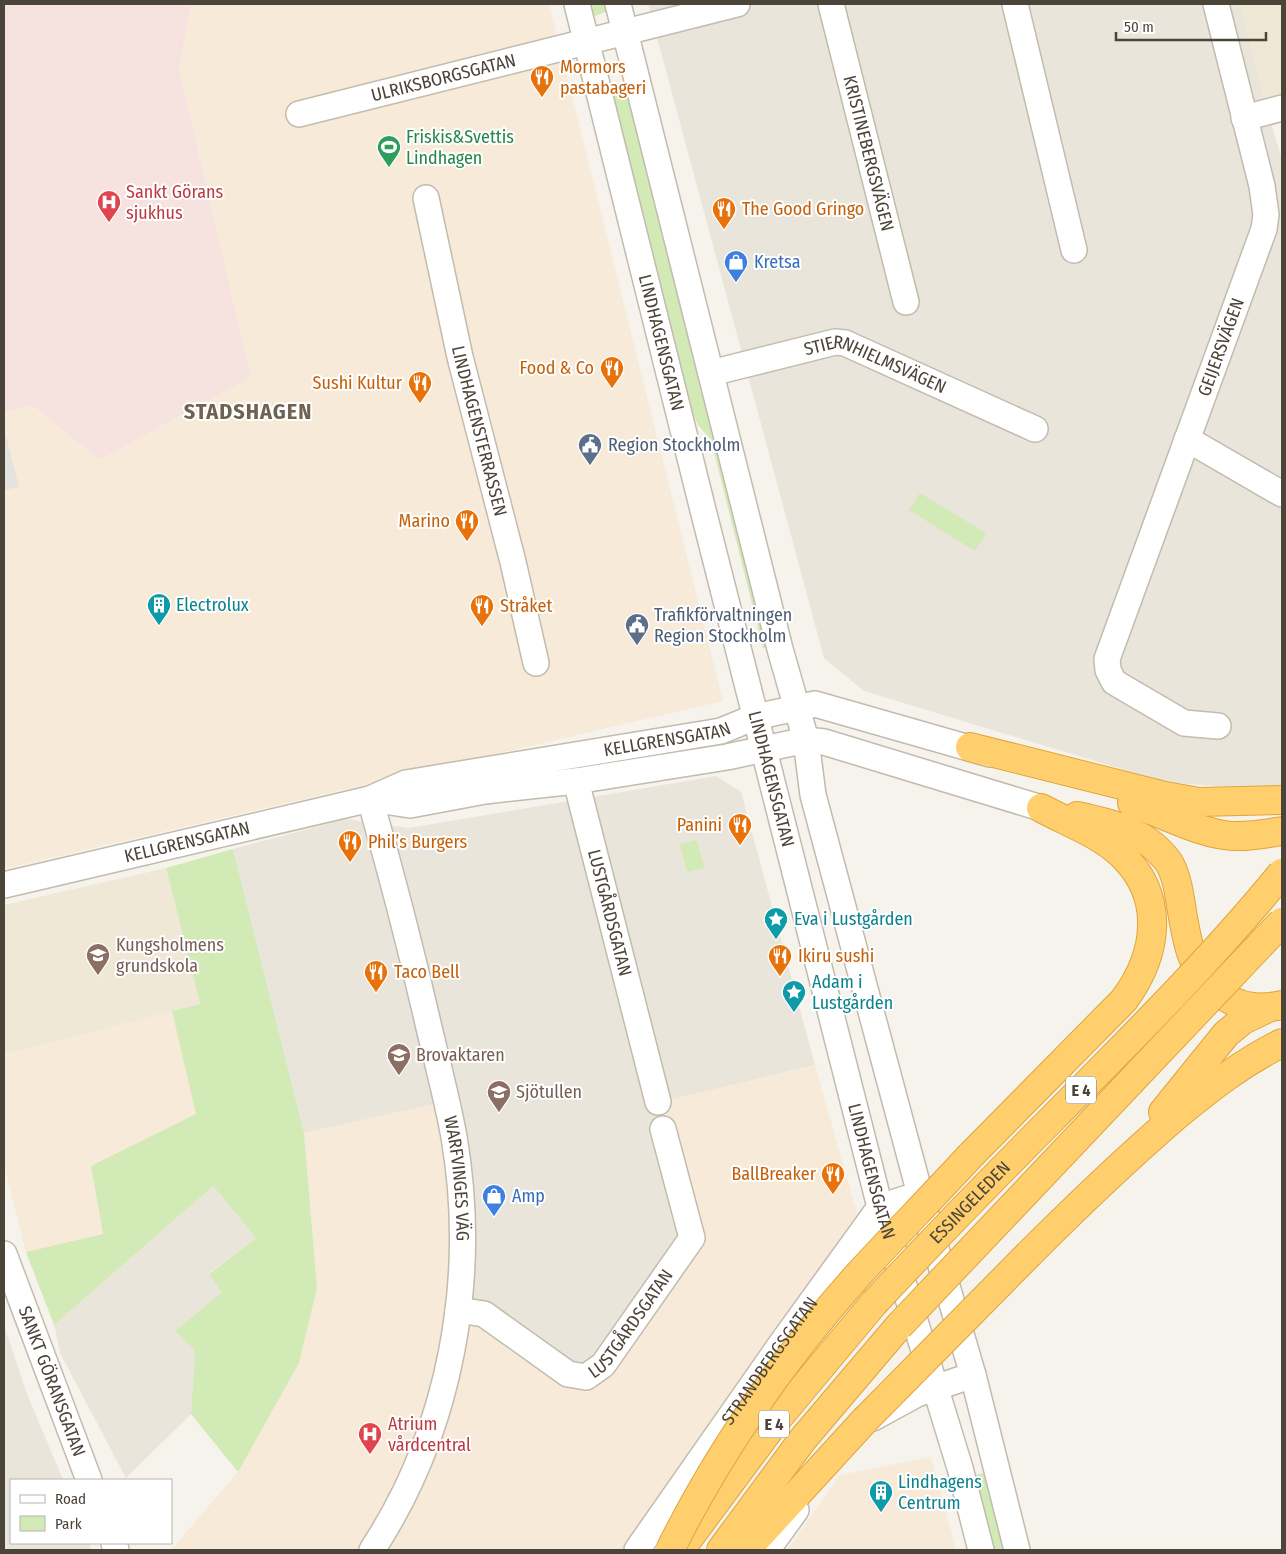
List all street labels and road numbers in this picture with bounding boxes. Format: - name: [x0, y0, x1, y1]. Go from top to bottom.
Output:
- street label: ULRIKSBORGSGATAN: [369, 49, 518, 106]
- street label: KRISTINEBERGSVÄGEN: [838, 73, 899, 234]
- street label: LINDHAGENSGATAN: [634, 272, 689, 413]
- street label: GEIJERSVÄGEN: [1193, 295, 1249, 399]
- street label: STIERNHIELMSVÄGEN: [802, 331, 950, 398]
- street label: LINDHAGENSTERRASSEN: [447, 344, 512, 519]
- street label: LINDHAGENSGATAN: [743, 709, 799, 849]
- street label: KELLGRENSGATAN: [602, 717, 734, 761]
- street label: KELLGRENSGATAN: [122, 817, 252, 867]
- street label: LUSTGÅRDSGATAN: [583, 847, 636, 979]
- road number: E 4: [1066, 1076, 1096, 1104]
- street label: LINDHAGENSGATAN: [843, 1101, 900, 1242]
- street label: WARFVINGES VÄG: [439, 1114, 473, 1241]
- street label: ESSINGELEDEN: [925, 1157, 1015, 1248]
- street label: LUSTGÅRDSGATAN: [584, 1265, 678, 1383]
- street label: STRANDBERGSGATAN: [717, 1293, 822, 1429]
- street label: SANKT GÖRANSGATAN: [14, 1303, 90, 1460]
- road number: E 4: [759, 1410, 789, 1438]

